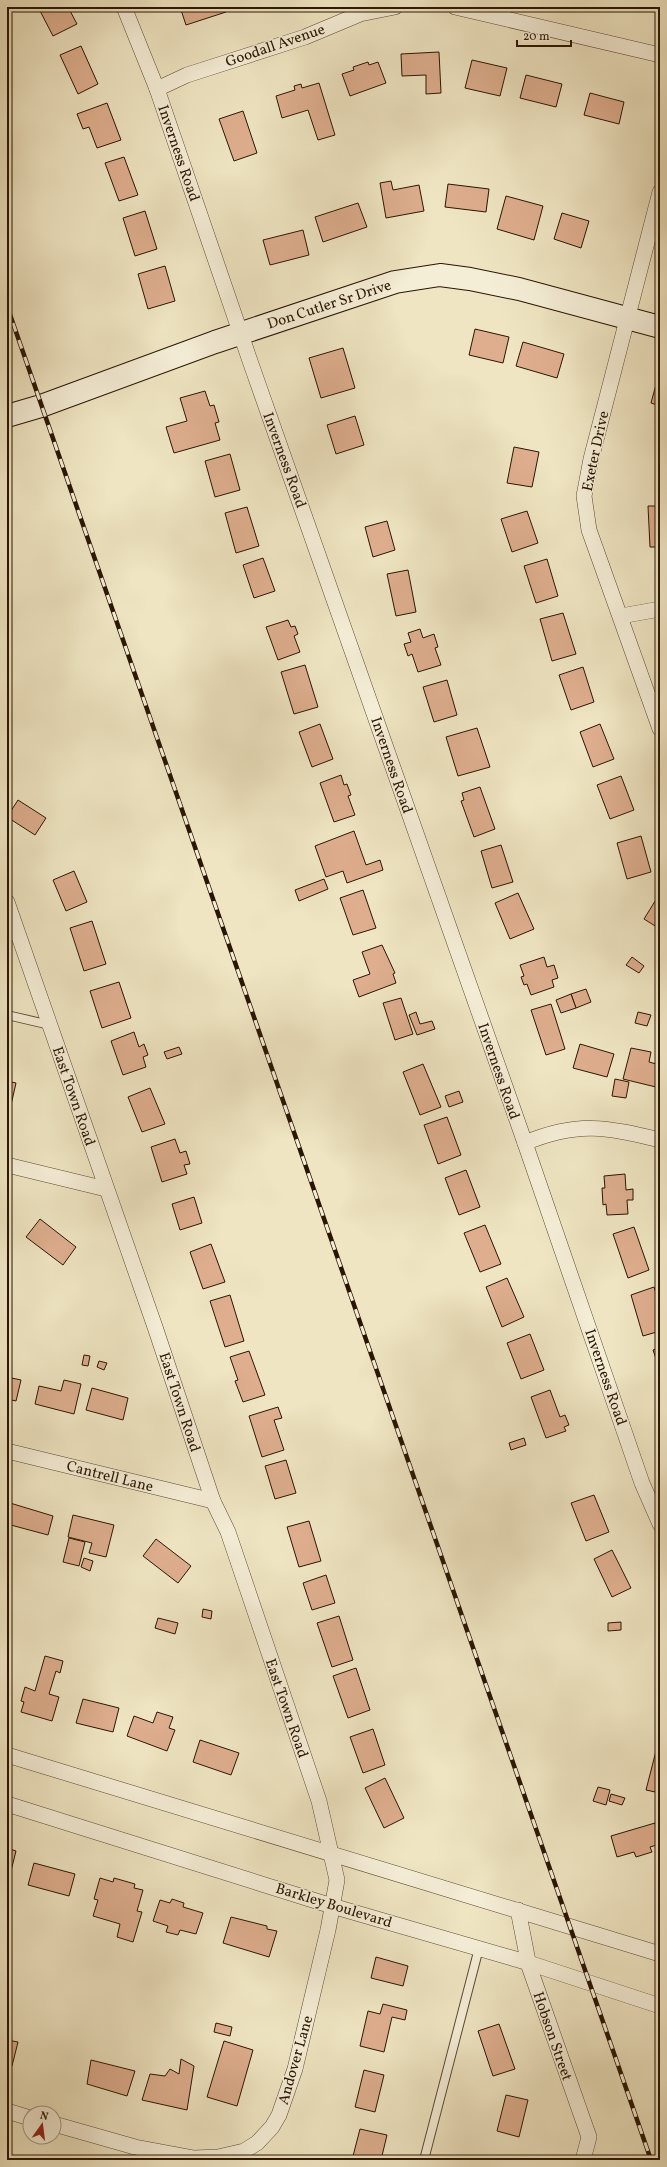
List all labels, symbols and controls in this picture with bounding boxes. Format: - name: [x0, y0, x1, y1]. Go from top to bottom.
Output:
- street label: Goodall Avenue: [223, 20, 328, 73]
- scale bar: [517, 22, 571, 48]
- text: 20 m: [523, 29, 550, 45]
- street label: Inverness Road: [151, 103, 204, 204]
- street label: Don Cutler Sr Drive: [265, 275, 394, 335]
- street label: Exeter Drive: [578, 409, 615, 493]
- street label: Inverness Road: [257, 410, 311, 511]
- street label: Inverness Road: [364, 715, 417, 816]
- street label: Inverness Road: [471, 1021, 524, 1122]
- street label: East Town Road: [46, 1044, 99, 1149]
- street label: Inverness Road: [578, 1327, 631, 1428]
- street label: East Town Road: [153, 1350, 205, 1455]
- street label: Cantrell Lane: [64, 1457, 155, 1498]
- street label: East Town Road: [259, 1656, 312, 1761]
- street label: Barkley Boulevard: [273, 1879, 394, 1934]
- street label: Hobson Street: [527, 1989, 577, 2084]
- street label: Andover Lane: [274, 2013, 319, 2107]
- north arrow: [22, 2105, 62, 2145]
- text: N: [38, 2109, 50, 2125]

